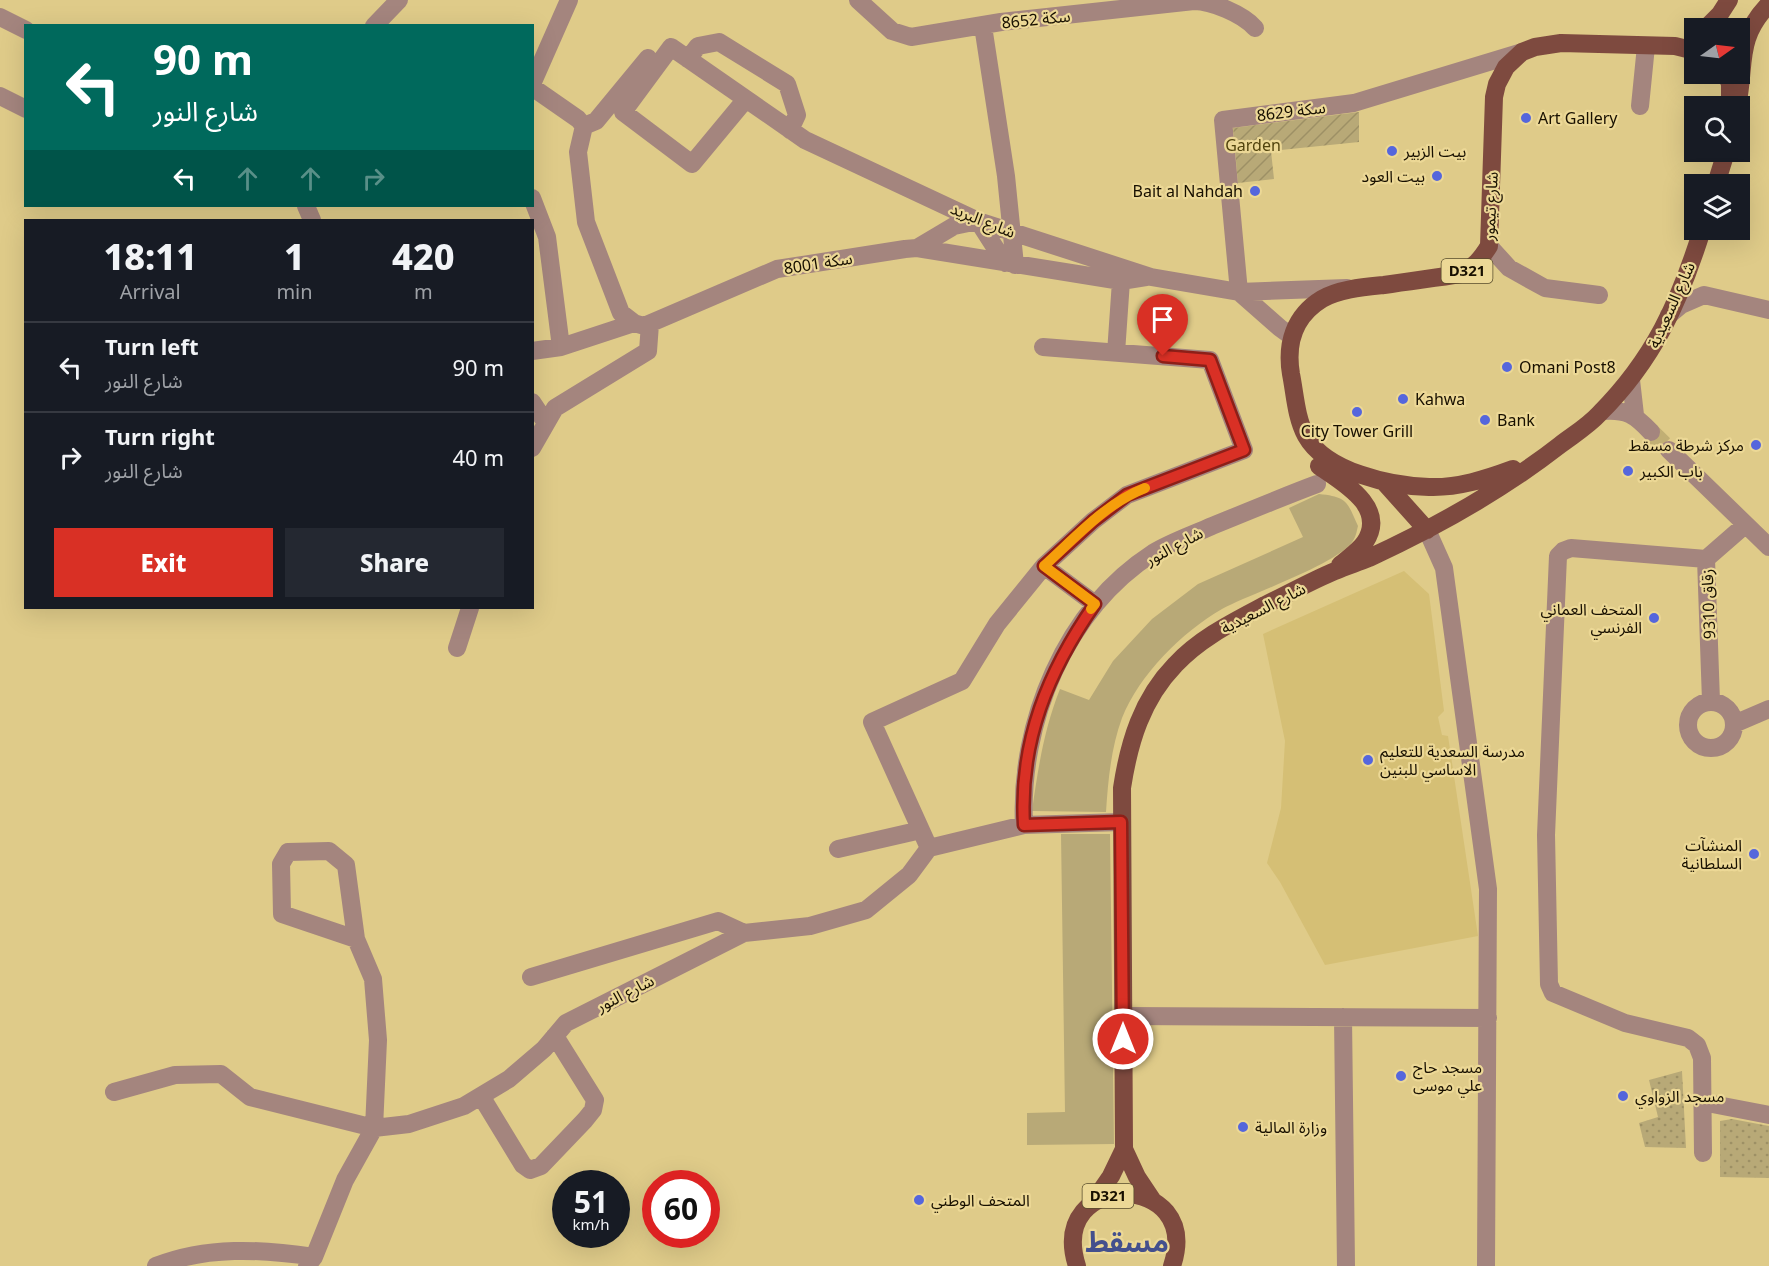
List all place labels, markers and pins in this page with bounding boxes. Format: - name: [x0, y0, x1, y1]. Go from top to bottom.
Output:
- place label: Art Gallery: [1538, 107, 1618, 129]
- marker: Art Gallery: [1519, 111, 1533, 125]
- place label: بيت الزبير: [1403, 140, 1466, 162]
- marker: بيت الزبير: [1385, 144, 1399, 158]
- place label: بيت العود: [1362, 165, 1425, 187]
- marker: بيت العود: [1430, 169, 1444, 183]
- place label: Bait al Nahdah: [1133, 180, 1243, 202]
- marker: Bait al Nahdah: [1248, 184, 1262, 198]
- pin: [1137, 294, 1188, 356]
- place label: Omani Post8: [1519, 356, 1616, 378]
- marker: Omani Post8: [1500, 360, 1514, 374]
- place label: Kahwa: [1415, 388, 1465, 410]
- marker: Kahwa: [1396, 392, 1410, 406]
- marker: City Tower Grill: [1350, 405, 1364, 419]
- place label: Bank: [1497, 409, 1535, 431]
- marker: Bank: [1478, 413, 1492, 427]
- place label: City Tower Grill: [1301, 420, 1413, 442]
- place label: مركز شرطة مسقط: [1628, 434, 1744, 456]
- marker: مركز شرطة مسقط: [1749, 438, 1763, 452]
- place label: باب الکبیر: [1639, 460, 1703, 482]
- marker: باب الکبیر: [1621, 464, 1635, 478]
- place label: المتحف العماني الفرنسي: [1541, 598, 1642, 640]
- marker: المتحف العماني الفرنسي: [1647, 611, 1661, 625]
- place label: مدرسة السعدية للتعليم الاساسي للبنين: [1380, 740, 1525, 782]
- marker: مدرسة السعدية للتعليم الاساسي للبنين: [1361, 753, 1375, 767]
- place label: المنشآت السلطانية: [1682, 834, 1742, 874]
- marker: المنشآت السلطانية: [1747, 847, 1761, 861]
- place label: مسجد حاج علي موسى: [1413, 1056, 1482, 1098]
- marker: مسجد حاج علي موسى: [1394, 1069, 1408, 1083]
- place label: مسجد الزواوي: [1635, 1085, 1724, 1109]
- marker: مسجد الزواوي: [1616, 1089, 1630, 1103]
- place label: وزارة المالية: [1255, 1116, 1327, 1138]
- marker: وزارة المالية: [1236, 1120, 1250, 1134]
- place label: المتحف الوطني: [931, 1189, 1030, 1213]
- marker: المتحف الوطني: [912, 1193, 926, 1207]

